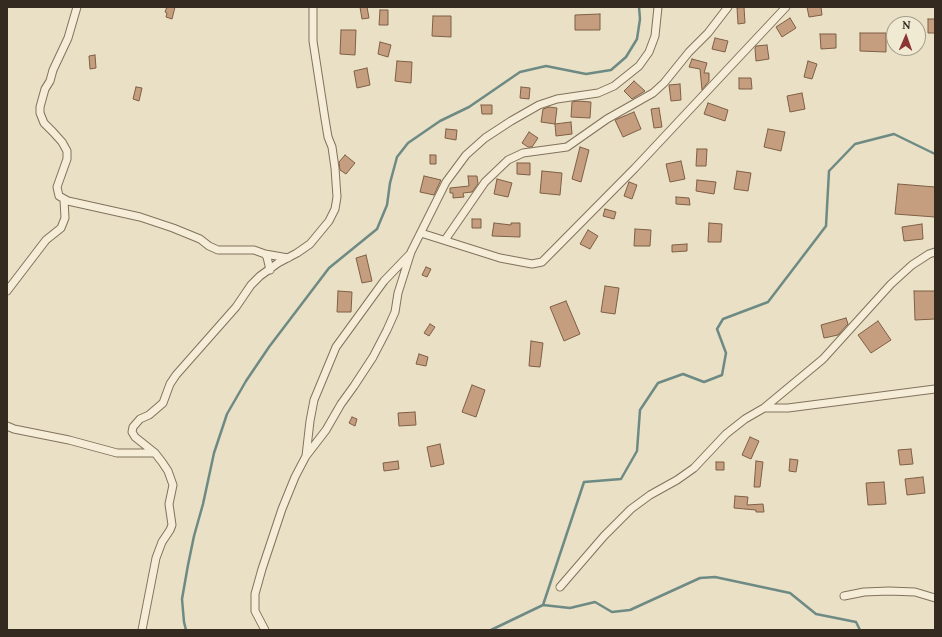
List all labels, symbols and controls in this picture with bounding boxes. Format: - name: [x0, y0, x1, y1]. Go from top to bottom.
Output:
- north arrow: [886, 16, 926, 56]
- text: N: [902, 18, 911, 32]

